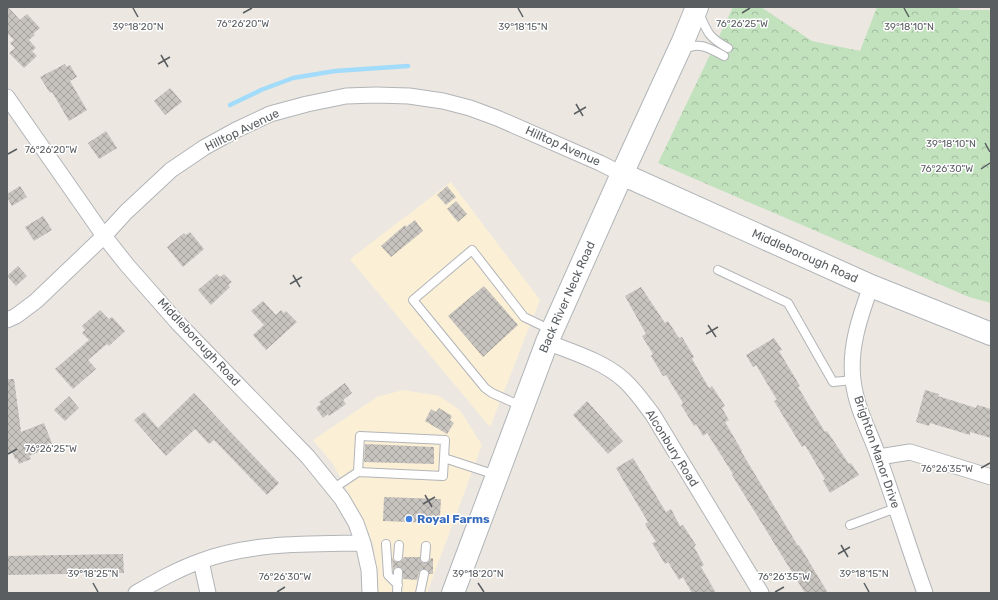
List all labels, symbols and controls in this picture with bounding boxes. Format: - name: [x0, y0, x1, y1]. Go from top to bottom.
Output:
- text: 76°26'20"W: [217, 18, 269, 30]
- text: 76°26'25"W: [716, 18, 768, 30]
- text: 39°18'20"N: [112, 21, 164, 33]
- text: 39°18'15"N: [498, 21, 548, 33]
- text: 39°18'10"N: [884, 21, 934, 33]
- street label: Hilltop Avenue: [203, 106, 282, 154]
- street label: Hilltop Avenue: [523, 123, 603, 169]
- text: 39°18'10"N: [926, 138, 976, 150]
- text: 76°26'20"W: [25, 144, 77, 156]
- text: 76°26'30"W: [921, 163, 973, 175]
- street label: Middleborough Road: [750, 226, 860, 286]
- street label: Back River Neck Road: [536, 239, 598, 355]
- street label: Middleborough Road: [155, 295, 243, 389]
- street label: Brighton Manor Drive: [851, 394, 903, 510]
- street label: Alconbury Road: [643, 407, 701, 489]
- text: 76°26'25"W: [25, 443, 77, 455]
- text: 76°26'35"W: [921, 463, 973, 475]
- place label: Royal Farms: [417, 512, 490, 526]
- marker: Royal Farms: [404, 514, 414, 524]
- text: 39°18'25"N: [67, 568, 119, 580]
- text: 39°18'20"N: [452, 568, 504, 580]
- text: 39°18'15"N: [839, 568, 889, 580]
- text: 76°26'30"W: [259, 571, 311, 583]
- text: 76°26'35"W: [758, 571, 810, 583]

